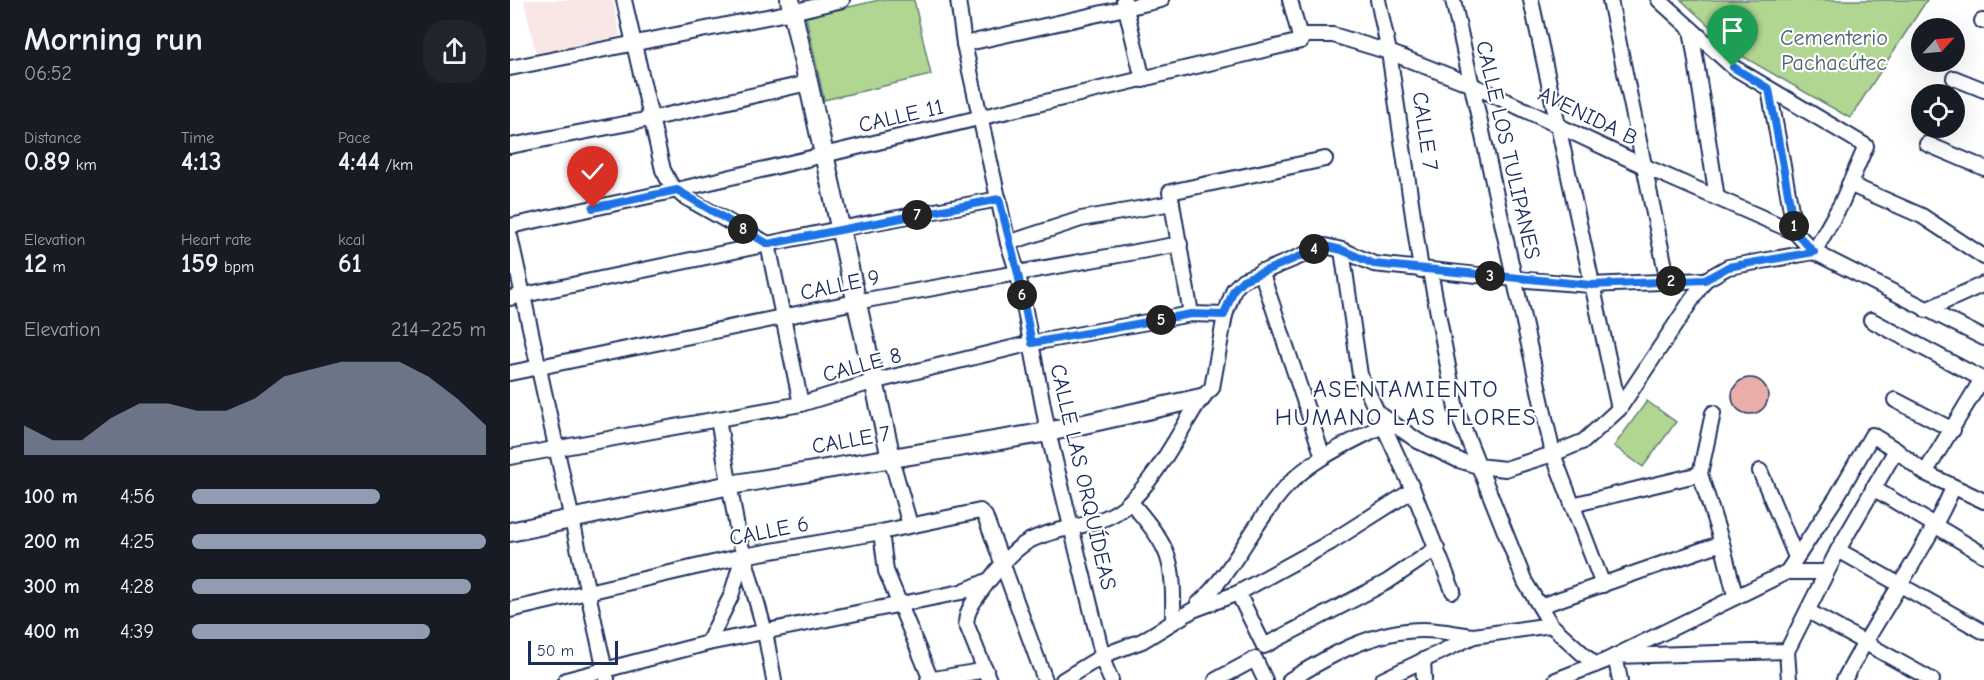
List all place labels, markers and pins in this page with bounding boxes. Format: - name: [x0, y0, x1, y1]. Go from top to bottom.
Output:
- pin: [1707, 5, 1758, 67]
- pin: [567, 146, 618, 208]
- pin: 7: [902, 200, 932, 230]
- pin: 1: [1779, 211, 1809, 241]
- pin: 8: [728, 214, 758, 244]
- pin: 4: [1299, 234, 1329, 264]
- pin: 3: [1475, 261, 1505, 291]
- pin: 2: [1656, 266, 1686, 296]
- pin: 6: [1007, 280, 1037, 310]
- pin: 5: [1146, 305, 1176, 335]

